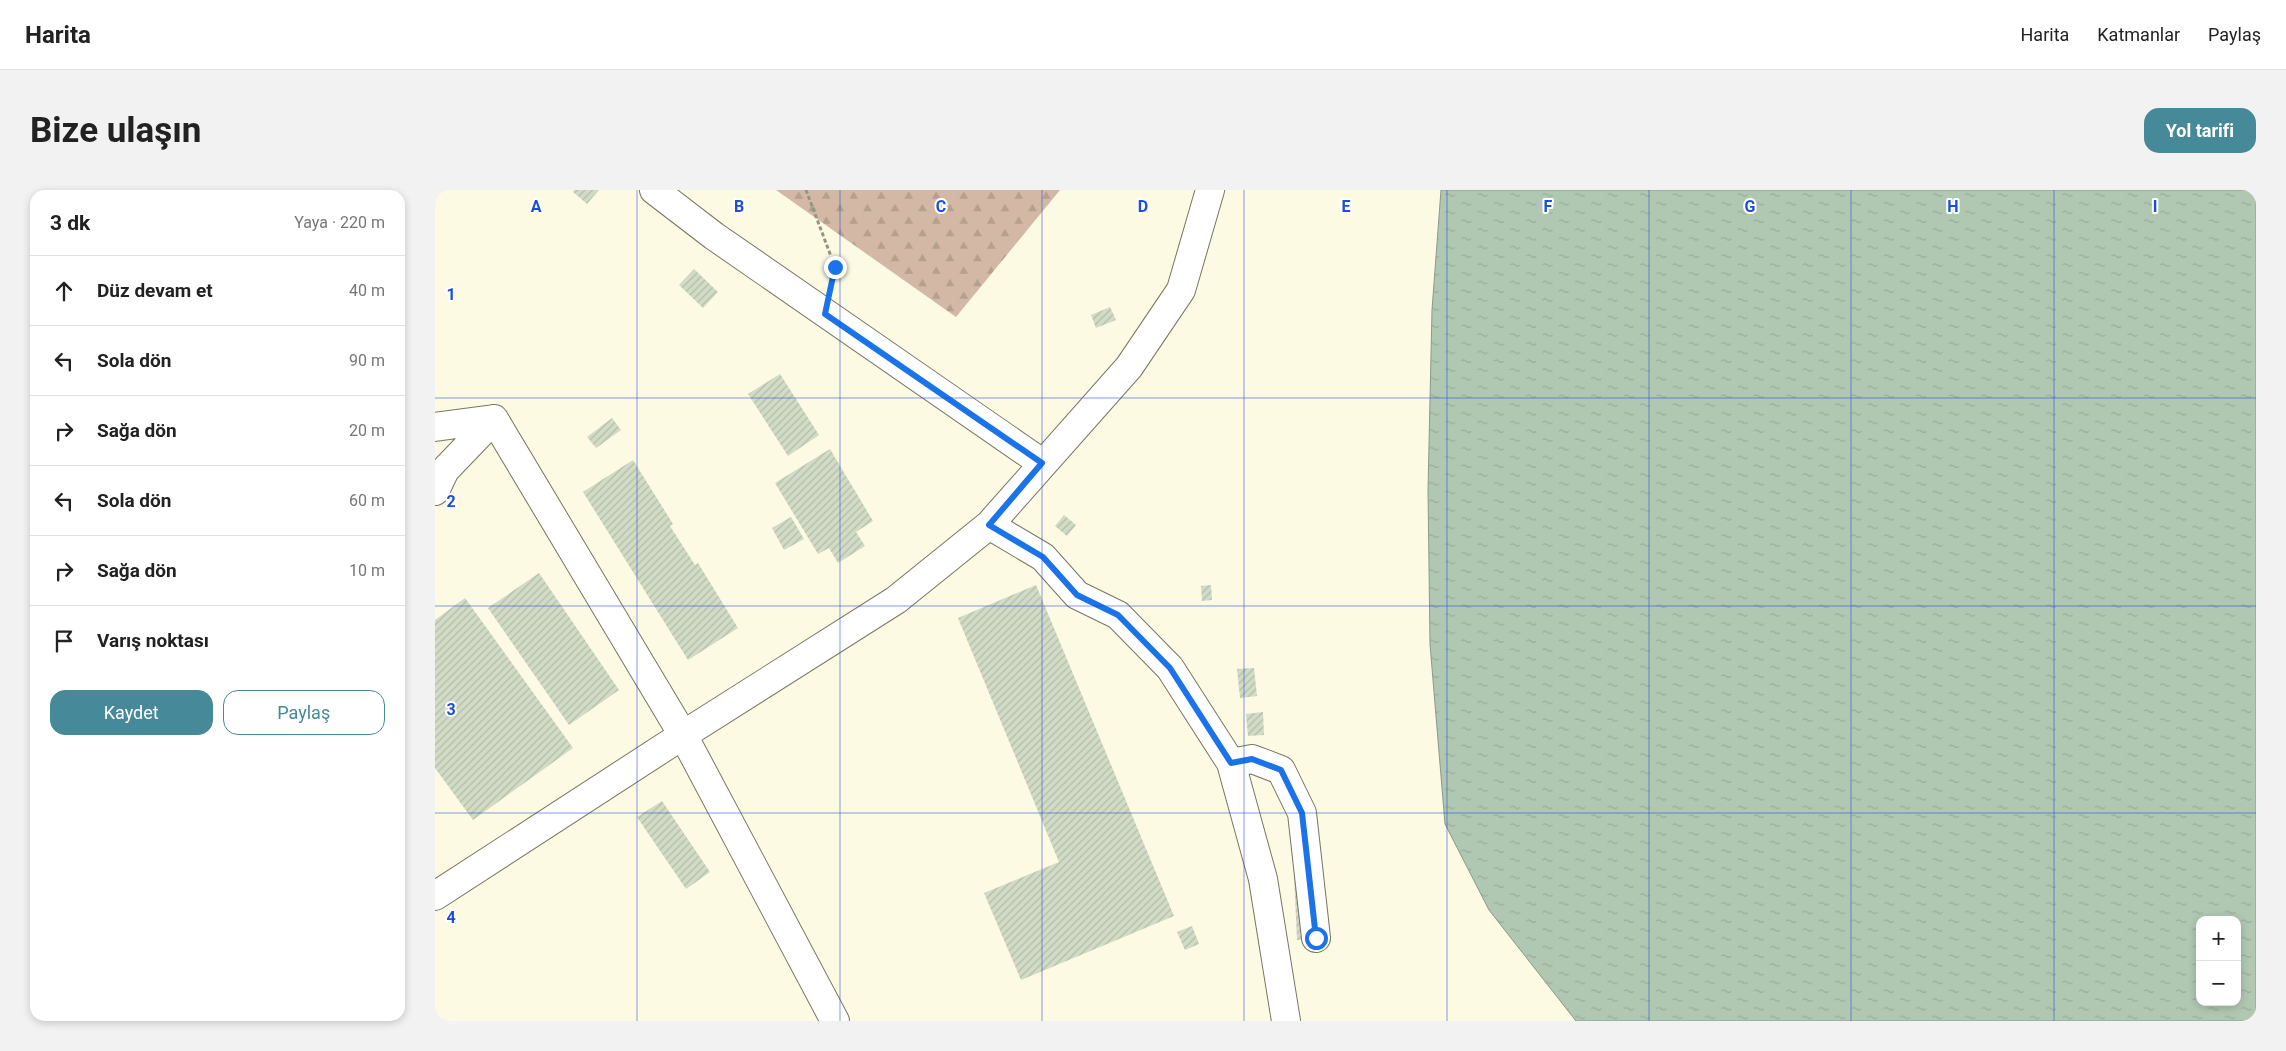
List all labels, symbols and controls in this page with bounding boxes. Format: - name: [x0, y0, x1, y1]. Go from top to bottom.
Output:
- text: Harita: [25, 21, 91, 49]
- text: Harita: [2021, 24, 2069, 45]
- text: Katmanlar: [2097, 24, 2180, 45]
- text: Paylaş: [2208, 24, 2261, 45]
- button: Yol tarifi: [2144, 108, 2256, 153]
- text: Bize ulaşın: [30, 110, 201, 151]
- text: A: [531, 197, 542, 216]
- text: B: [734, 197, 744, 216]
- text: C: [936, 197, 946, 216]
- text: D: [1138, 197, 1148, 216]
- text: E: [1342, 197, 1351, 216]
- text: F: [1544, 197, 1553, 216]
- text: G: [1745, 197, 1756, 216]
- text: H: [1947, 197, 1959, 216]
- text: I: [2153, 197, 2157, 216]
- text: 3 dk: [50, 211, 90, 235]
- text: Yaya · 220 m: [294, 213, 385, 232]
- route end: [824, 256, 847, 279]
- icon: ahead: [50, 277, 78, 305]
- text: Düz devam et: [97, 279, 213, 302]
- text: 40 m: [349, 281, 385, 300]
- text: 1: [446, 285, 456, 304]
- icon: left: [50, 347, 78, 375]
- text: Sola dön: [97, 349, 171, 372]
- text: 90 m: [349, 351, 385, 370]
- icon: right: [50, 417, 78, 445]
- text: Sağa dön: [97, 419, 177, 442]
- text: 20 m: [349, 421, 385, 440]
- icon: left: [50, 487, 78, 515]
- text: Sola dön: [97, 489, 171, 512]
- text: 60 m: [349, 491, 385, 510]
- text: 2: [446, 492, 456, 511]
- icon: right: [50, 557, 78, 585]
- text: Sağa dön: [97, 559, 177, 582]
- text: 10 m: [349, 561, 385, 580]
- icon: arrive: [50, 627, 78, 655]
- text: Varış noktası: [97, 629, 209, 652]
- button: Kaydet: [50, 690, 213, 735]
- button: Paylaş: [223, 690, 385, 735]
- text: 3: [446, 700, 456, 719]
- text: 4: [446, 908, 456, 927]
- map controls: [2196, 916, 2241, 1006]
- button: +: [2196, 916, 2241, 961]
- route start: [1305, 927, 1328, 950]
- button: −: [2196, 961, 2241, 1006]

